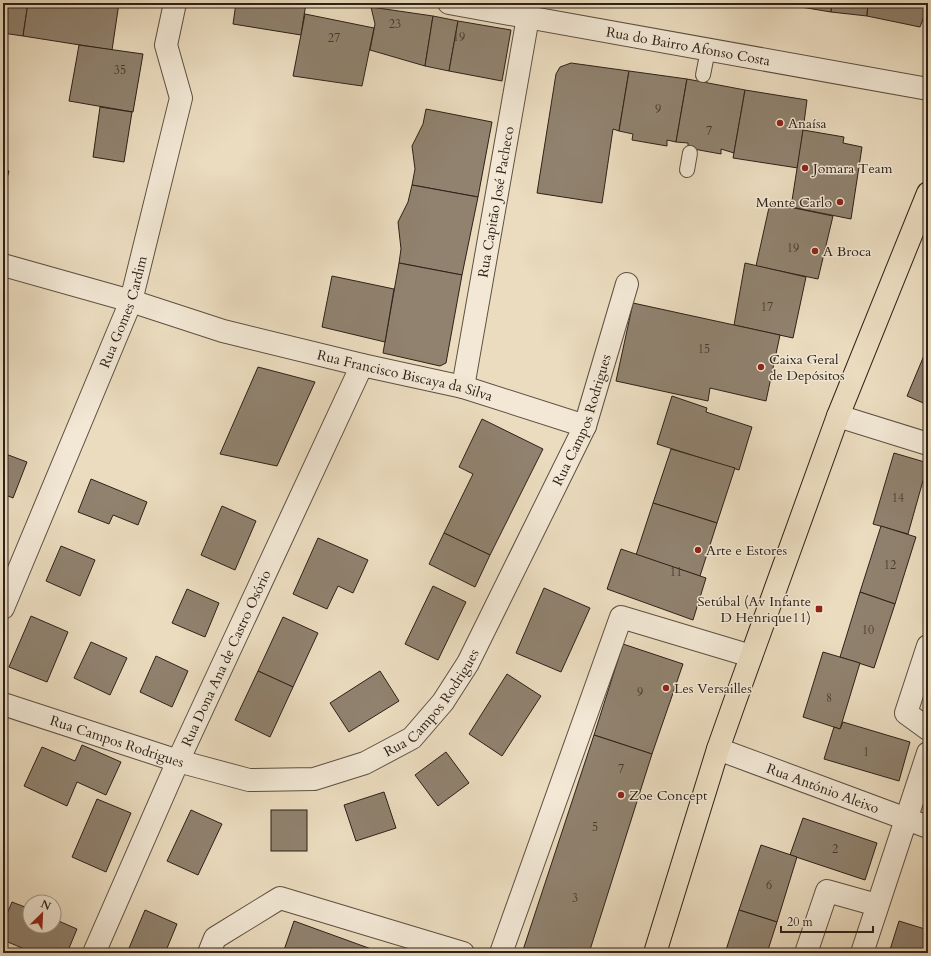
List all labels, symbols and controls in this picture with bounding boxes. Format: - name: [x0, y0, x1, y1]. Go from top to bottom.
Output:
- house number: 23: [389, 16, 401, 32]
- street label: Rua do Bairro Afonso Costa: [605, 22, 772, 70]
- house number: 19: [453, 29, 465, 45]
- house number: 27: [328, 30, 340, 46]
- house number: 35: [114, 62, 126, 78]
- house number: 9: [655, 101, 661, 117]
- place label: Anaísa: [788, 114, 827, 133]
- marker: Anaísa: [775, 118, 785, 128]
- house number: 7: [706, 123, 712, 139]
- street label: Rua Capitão José Pacheco: [473, 124, 518, 279]
- place label: Jomara Team: [811, 159, 893, 178]
- marker: Jomara Team: [800, 163, 810, 173]
- place label: Monte Carlo: [756, 193, 832, 212]
- marker: Monte Carlo: [835, 197, 845, 207]
- house number: 19: [787, 240, 799, 256]
- place label: A Broca: [823, 242, 871, 261]
- marker: A Broca: [810, 246, 820, 256]
- street label: Rua Gomes Cardim: [95, 254, 151, 371]
- house number: 17: [761, 299, 773, 315]
- house number: 15: [698, 341, 710, 357]
- street label: Rua Francisco Biscaya da Silva: [315, 345, 495, 405]
- place label: Caixa Geral de Depósitos: [769, 350, 845, 385]
- street label: Rua Campos Rodrigues: [548, 352, 615, 489]
- marker: Caixa Geral de Depósitos: [756, 362, 766, 372]
- house number: 14: [892, 490, 904, 506]
- place label: Arte e Estores: [706, 541, 788, 560]
- marker: Arte e Estores: [693, 545, 703, 555]
- house number: 12: [884, 557, 896, 573]
- house number: 11: [670, 564, 682, 580]
- street label: Rua Dona Ana de Castro Osório: [177, 566, 275, 750]
- place label: Setúbal (Av Infante D Henrique11): [698, 592, 811, 627]
- marker: Setúbal (Av Infante D Henrique11): [814, 604, 824, 614]
- house number: 10: [862, 622, 874, 638]
- street label: Rua Campos Rodrigues: [380, 645, 483, 761]
- place label: Les Versailles: [674, 679, 752, 698]
- marker: Les Versailles: [661, 683, 671, 693]
- house number: 9: [637, 684, 643, 700]
- house number: 8: [826, 690, 832, 706]
- street label: Rua Campos Rodrigues: [48, 710, 186, 772]
- house number: 1: [863, 744, 869, 760]
- street label: Rua António Aleixo: [764, 758, 882, 818]
- house number: 7: [618, 761, 624, 777]
- place label: Zoe Concept: [629, 786, 708, 805]
- marker: Zoe Concept: [616, 790, 626, 800]
- house number: 5: [592, 819, 598, 835]
- house number: 2: [832, 841, 838, 857]
- house number: 6: [766, 877, 772, 893]
- house number: 3: [572, 890, 578, 906]
- north arrow: [22, 894, 62, 934]
- text: N: [38, 897, 54, 914]
- scale bar: [781, 908, 873, 934]
- text: 20 m: [787, 914, 814, 930]

